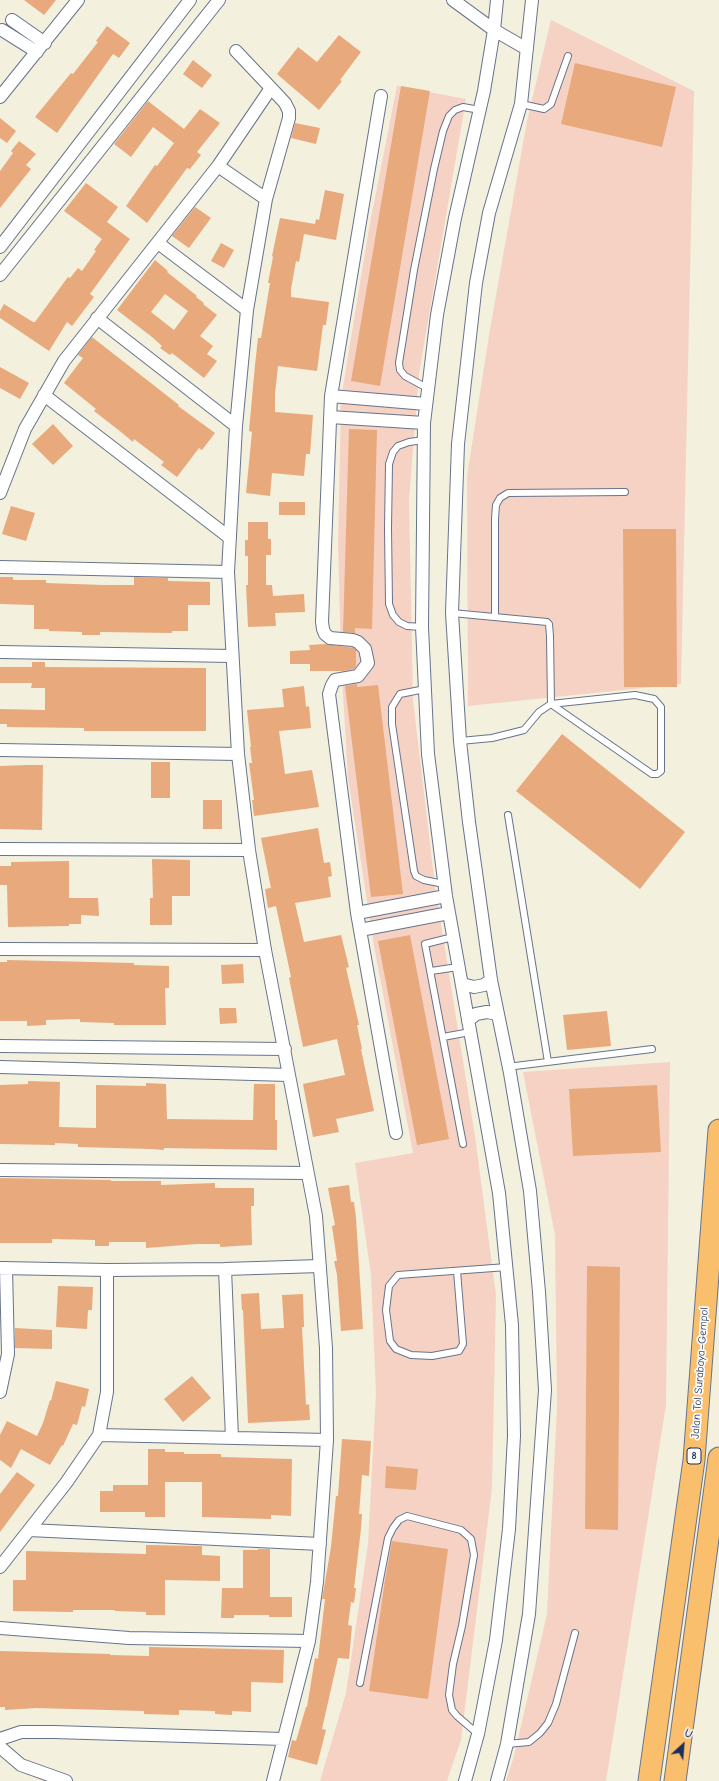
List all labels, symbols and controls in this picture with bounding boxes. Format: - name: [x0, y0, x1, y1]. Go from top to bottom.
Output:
- street label: Jalan Tol Surabaya–Gempol: [689, 1307, 711, 1439]
- road number: 8: [687, 1448, 701, 1464]
- north arrow: [663, 1725, 703, 1765]
- text: U: [682, 1726, 695, 1741]

